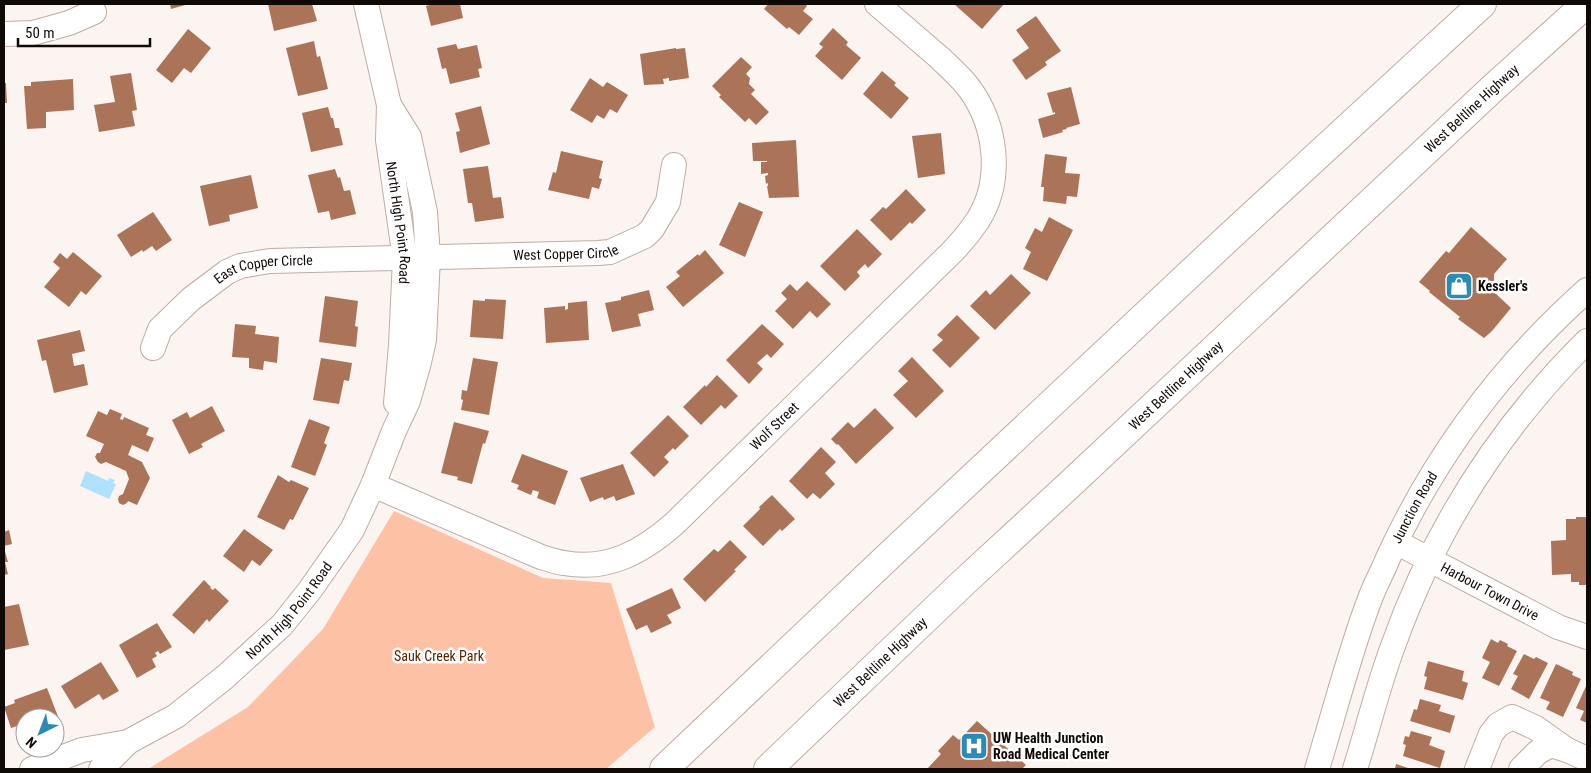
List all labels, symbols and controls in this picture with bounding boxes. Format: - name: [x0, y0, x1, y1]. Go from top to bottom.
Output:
- scale bar: [18, 15, 150, 47]
- text: 50 m: [25, 24, 55, 42]
- street label: West Beltline Highway: [1421, 61, 1522, 156]
- street label: North High Point Road: [383, 160, 413, 284]
- street label: West Copper Circle: [513, 241, 621, 263]
- street label: East Copper Circle: [211, 252, 313, 287]
- shop icon: Kessler's: [1444, 271, 1474, 301]
- place label: Kessler's: [1478, 278, 1528, 294]
- street label: West Beltline Highway: [1126, 337, 1226, 433]
- street label: Wolf Street: [747, 399, 802, 453]
- street label: Junction Road: [1388, 469, 1441, 546]
- street label: North High Point Road: [242, 559, 335, 662]
- street label: Harbour Town Drive: [1438, 559, 1542, 624]
- street label: West Beltline Highway: [830, 614, 930, 710]
- park label: Sauk Creek Park: [394, 648, 485, 664]
- north arrow: [15, 708, 65, 758]
- place label: UW Health Junction Road Medical Center: [993, 730, 1110, 762]
- hospital icon: UW Health Junction Road Medical Center: [959, 731, 989, 761]
- text: N: [23, 734, 40, 751]

